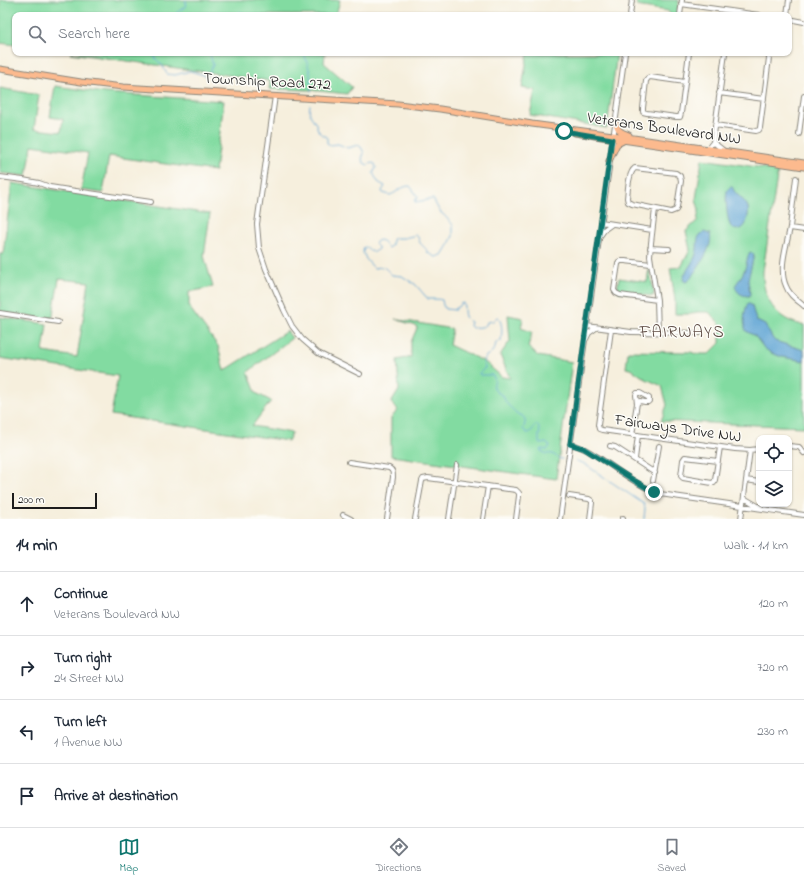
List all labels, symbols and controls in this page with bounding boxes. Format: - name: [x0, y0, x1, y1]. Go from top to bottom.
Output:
- search box: [12, 12, 792, 56]
- icon: search: [26, 23, 48, 45]
- text: Search here: [58, 23, 130, 45]
- street label: Township Road 272: [203, 67, 332, 97]
- street label: Veterans Boulevard NW: [585, 106, 742, 152]
- route start: [555, 122, 573, 140]
- district label: FAIRWAYS: [638, 320, 725, 345]
- street label: Fairways Drive NW: [612, 408, 743, 450]
- map controls: [756, 435, 792, 507]
- button: locate: [756, 435, 792, 471]
- button: layers: [756, 471, 792, 507]
- route end: [645, 483, 663, 501]
- scale bar: [12, 491, 97, 510]
- text: 200 m: [18, 492, 44, 508]
- text: 14 min: [16, 533, 57, 558]
- text: Walk · 1.1 km: [724, 536, 788, 555]
- text: Continue: [54, 583, 108, 605]
- icon: ahead: [16, 593, 38, 615]
- text: 120 m: [758, 594, 788, 613]
- text: Veterans Boulevard NW: [54, 605, 180, 624]
- text: Turn right: [54, 647, 112, 669]
- icon: right: [16, 657, 38, 679]
- text: 720 m: [757, 658, 788, 677]
- text: 24 Street NW: [54, 669, 124, 688]
- text: Turn left: [54, 711, 107, 733]
- icon: left: [16, 721, 38, 743]
- text: 230 m: [757, 722, 788, 741]
- text: 1 Avenue NW: [54, 733, 122, 752]
- icon: arrive: [16, 785, 38, 807]
- text: Arrive at destination: [54, 785, 178, 807]
- tab: Map: [118, 836, 140, 876]
- tab: Directions: [376, 836, 421, 876]
- tab: Saved: [657, 836, 686, 876]

